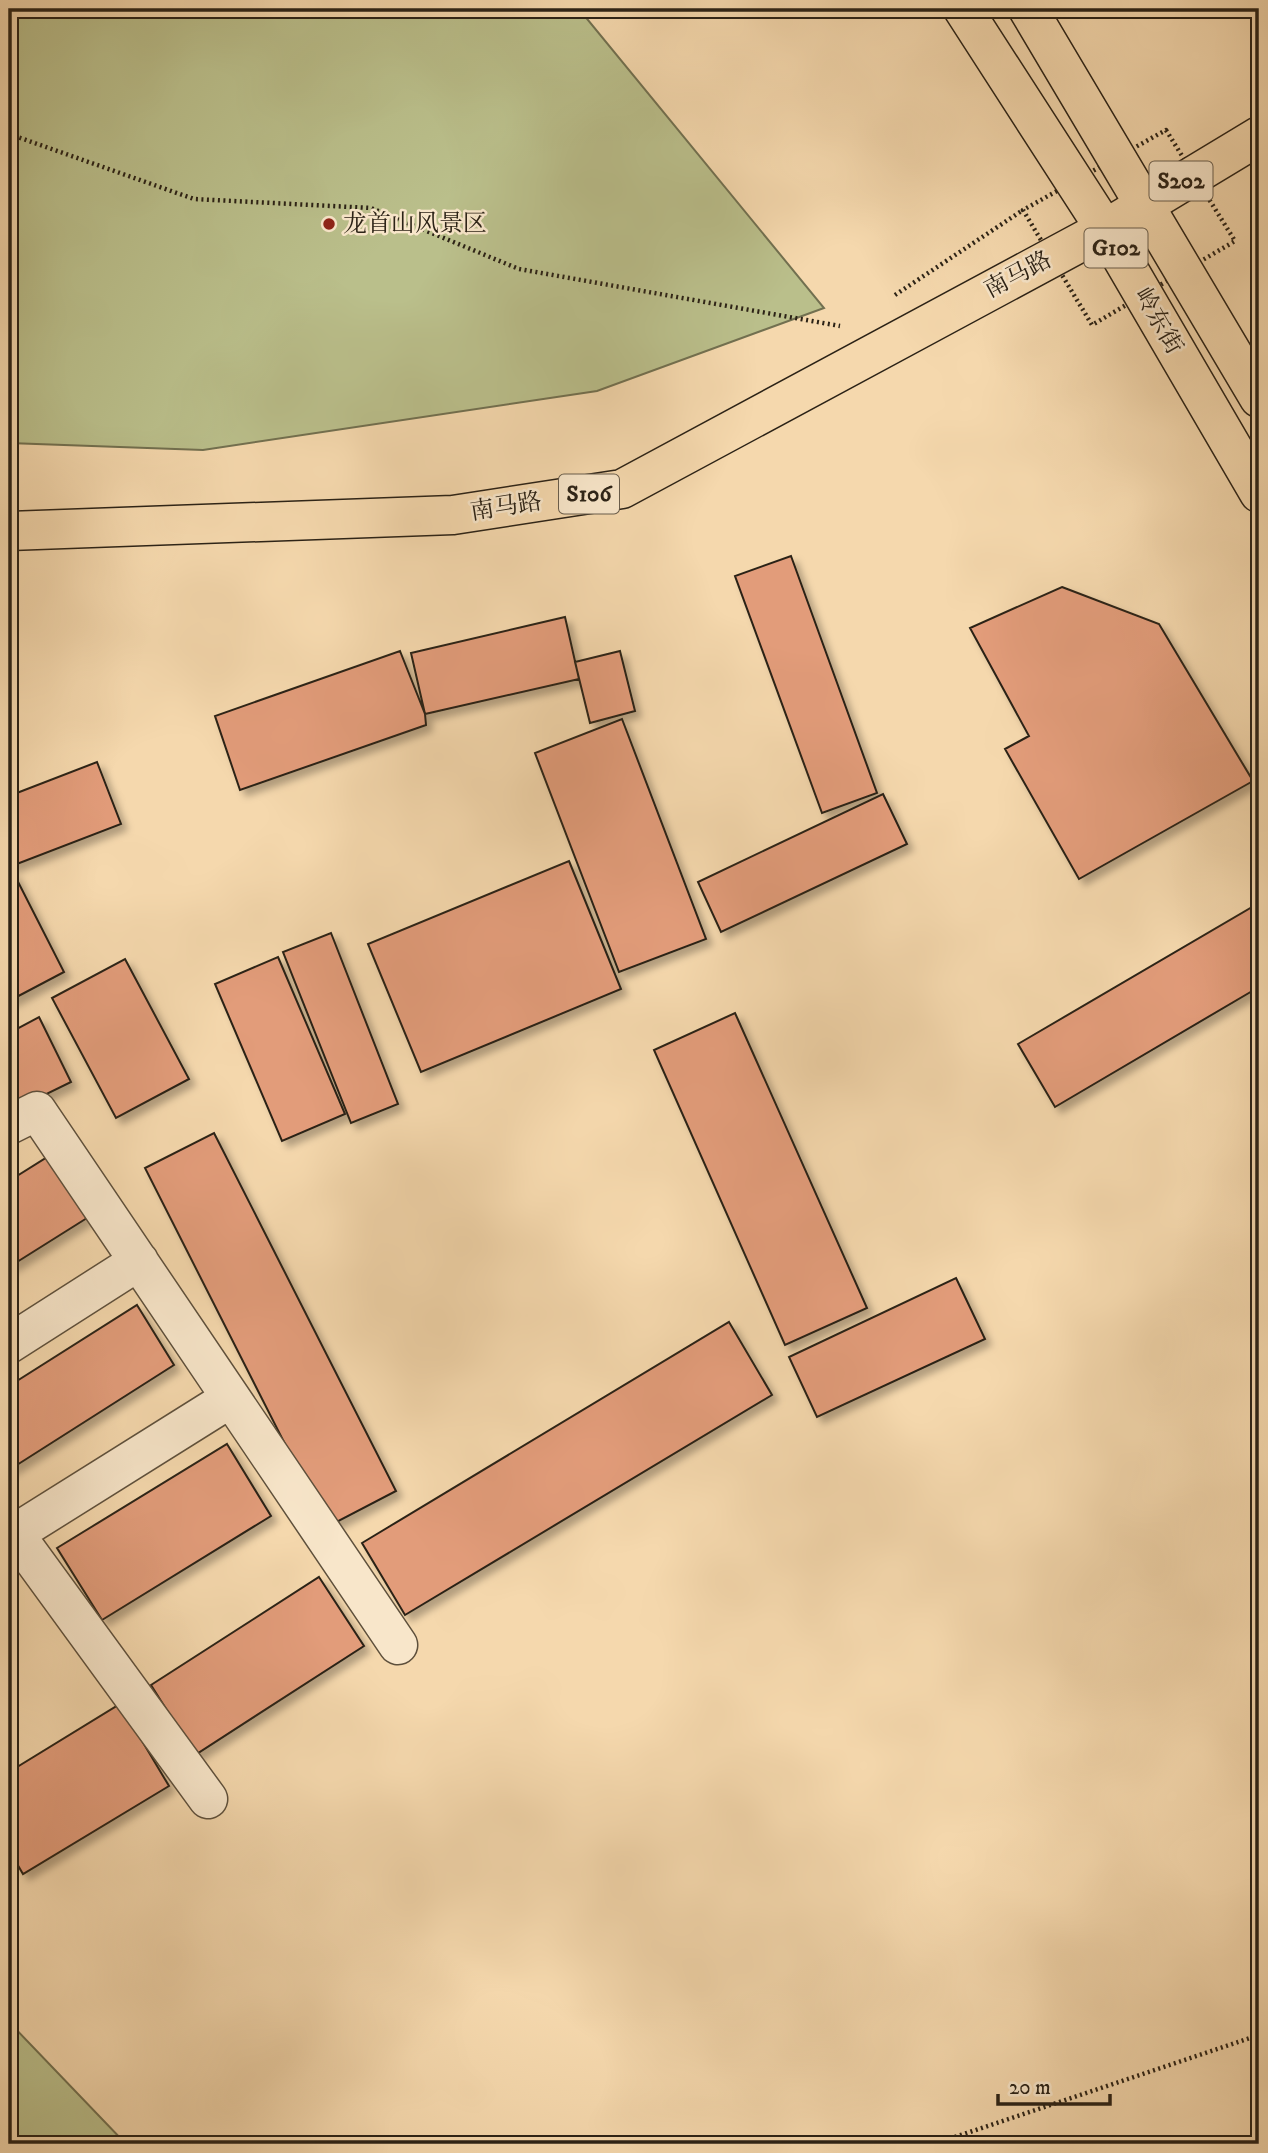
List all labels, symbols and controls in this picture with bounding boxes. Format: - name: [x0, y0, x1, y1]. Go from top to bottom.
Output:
- road number: S202: [1150, 162, 1212, 200]
- place label: 龙首山风景区: [343, 209, 487, 239]
- marker: 龙首山风景区: [321, 216, 337, 232]
- road number: G102: [1084, 229, 1148, 268]
- street label: 南马路: [979, 245, 1057, 305]
- street label: 岭东街: [1127, 282, 1189, 360]
- road number: S106: [559, 474, 619, 514]
- street label: 南马路: [468, 487, 544, 527]
- scale bar: [998, 2062, 1110, 2106]
- text: 20 m: [1009, 2075, 1051, 2101]

